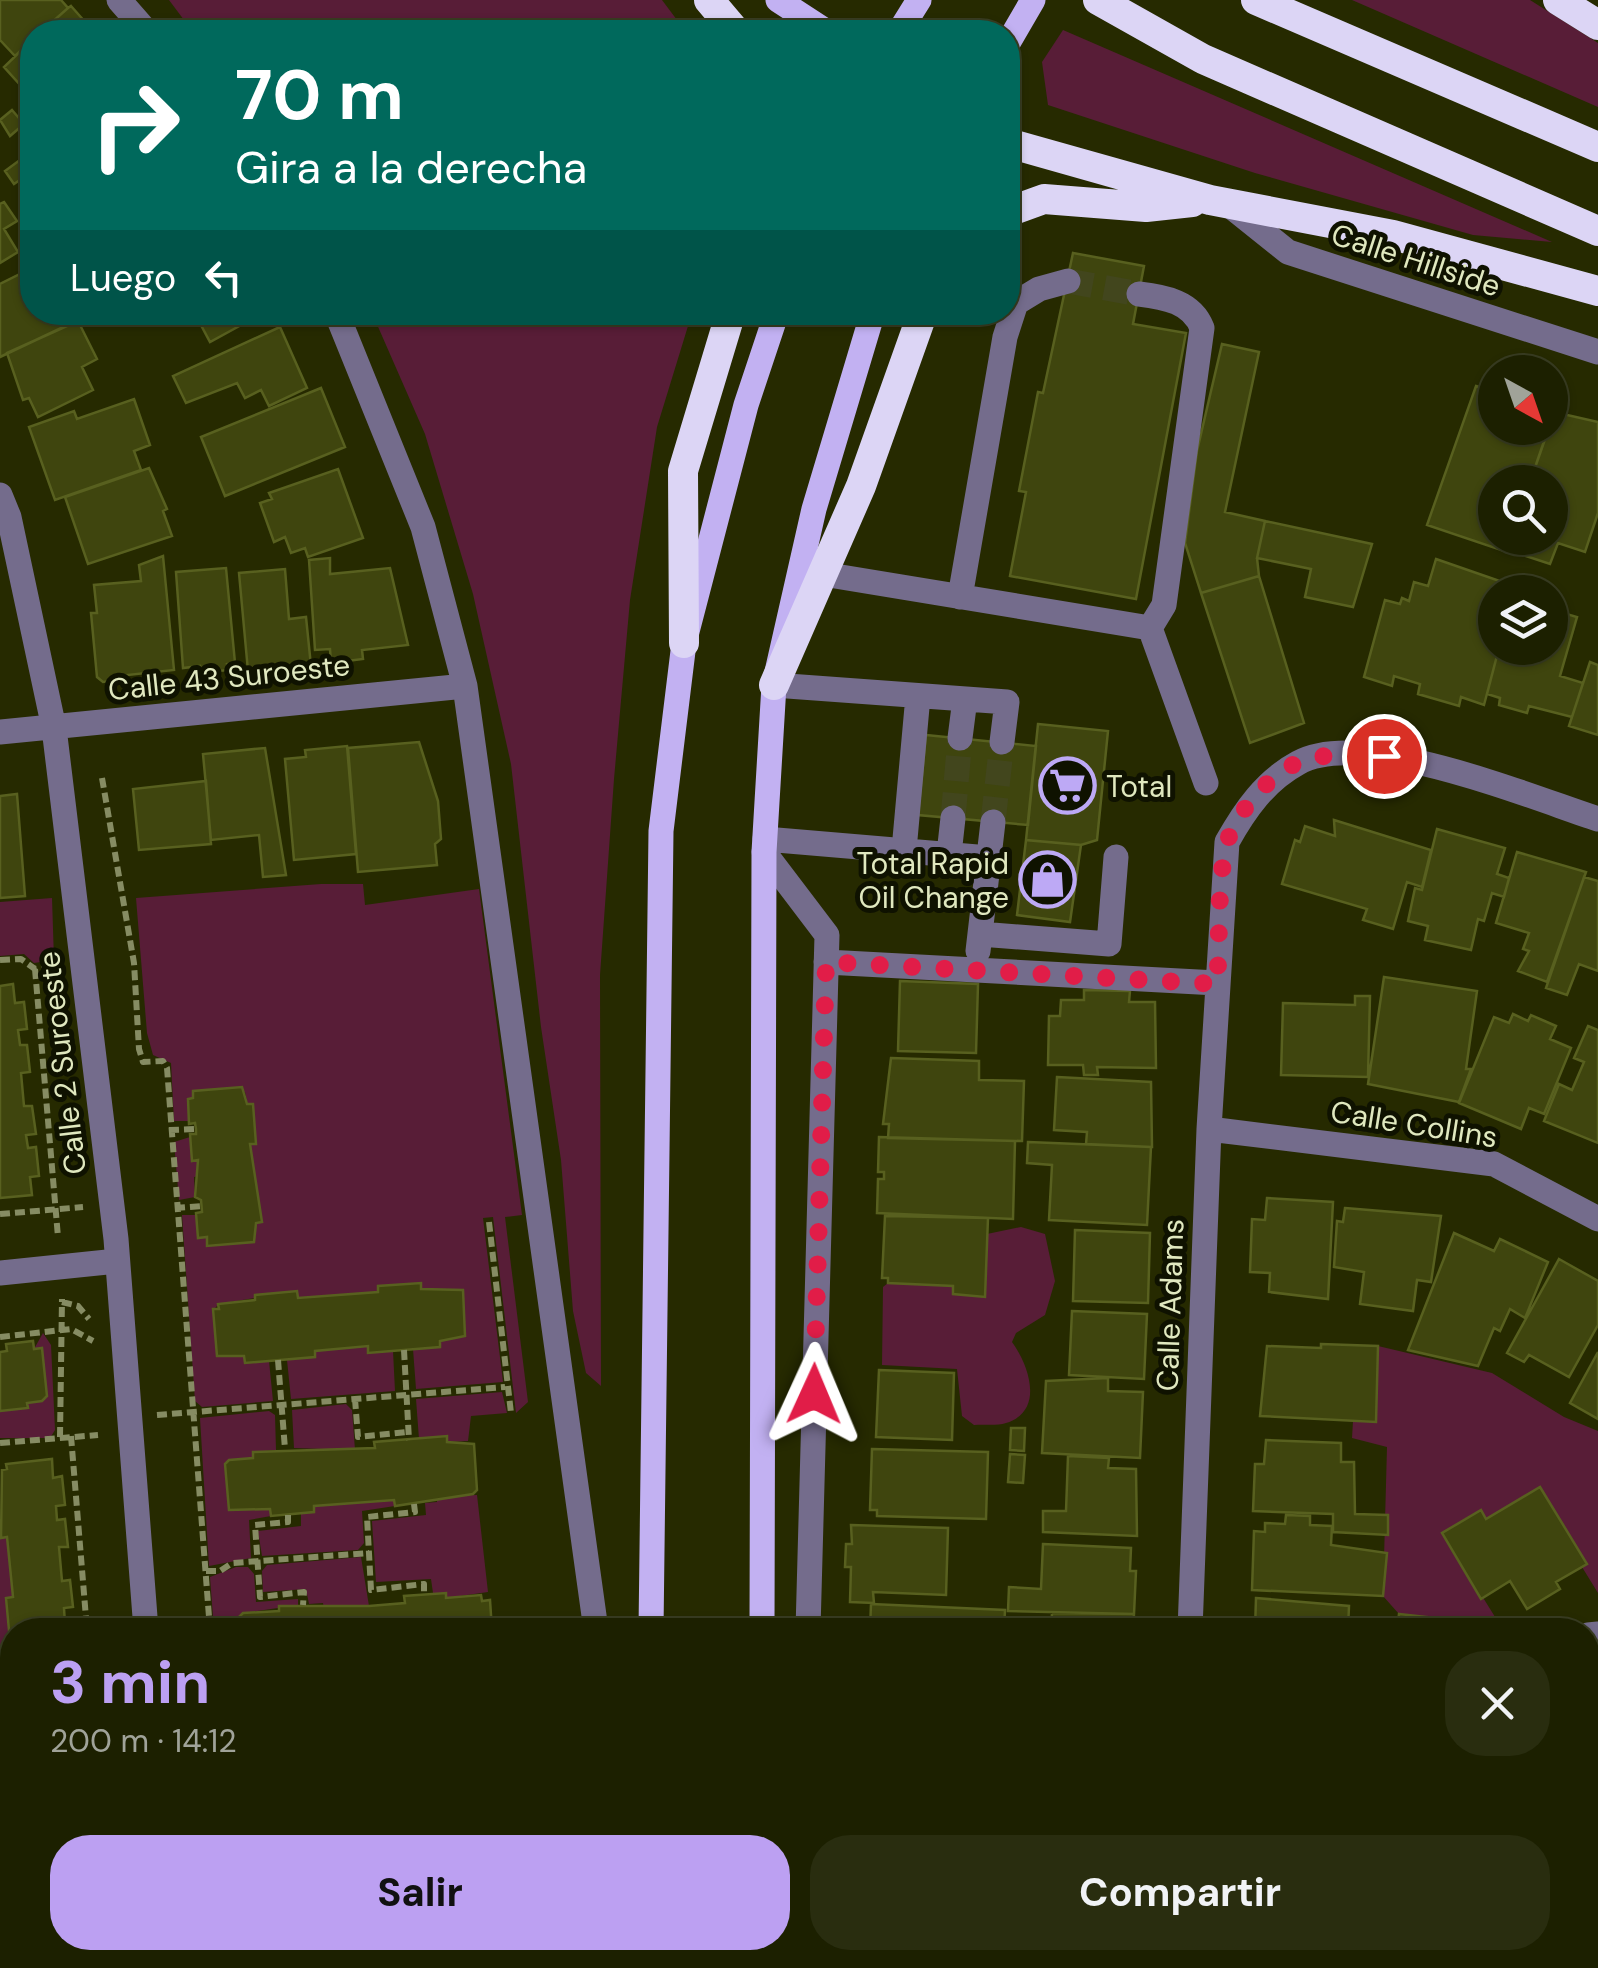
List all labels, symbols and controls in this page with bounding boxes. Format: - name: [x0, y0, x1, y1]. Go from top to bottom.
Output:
- text: 70 m: [235, 50, 404, 141]
- icon: right: [70, 60, 200, 190]
- text: Gira a la derecha: [235, 138, 587, 197]
- street label: Calle Hillside: [1327, 214, 1505, 306]
- icon: left: [196, 250, 251, 305]
- text: Luego: [70, 253, 176, 303]
- north arrow: [1478, 355, 1568, 445]
- map controls: [1478, 355, 1568, 665]
- button: search: [1478, 465, 1568, 555]
- button: layers: [1478, 575, 1568, 665]
- street label: Calle 43 Suroeste: [106, 645, 352, 709]
- pin: [1342, 714, 1427, 799]
- icon: arrive: [1357, 729, 1412, 784]
- supermarket icon: Total: [1037, 756, 1097, 816]
- place label: Total: [1106, 767, 1172, 806]
- place label: Total Rapid Oil Change: [856, 844, 1009, 917]
- shop icon: Total Rapid Oil Change: [1018, 850, 1078, 910]
- street label: Calle 2 Suroeste: [29, 949, 95, 1177]
- street label: Calle Collins: [1328, 1092, 1500, 1156]
- street label: Calle Adams: [1148, 1218, 1192, 1392]
- position arrow: [762, 1342, 866, 1446]
- text: 3 min: [50, 1643, 210, 1722]
- button: close: [1445, 1651, 1550, 1756]
- text: 200 m · 14:12: [50, 1720, 237, 1762]
- button: Salir: [50, 1835, 790, 1950]
- button: Compartir: [810, 1835, 1550, 1950]

